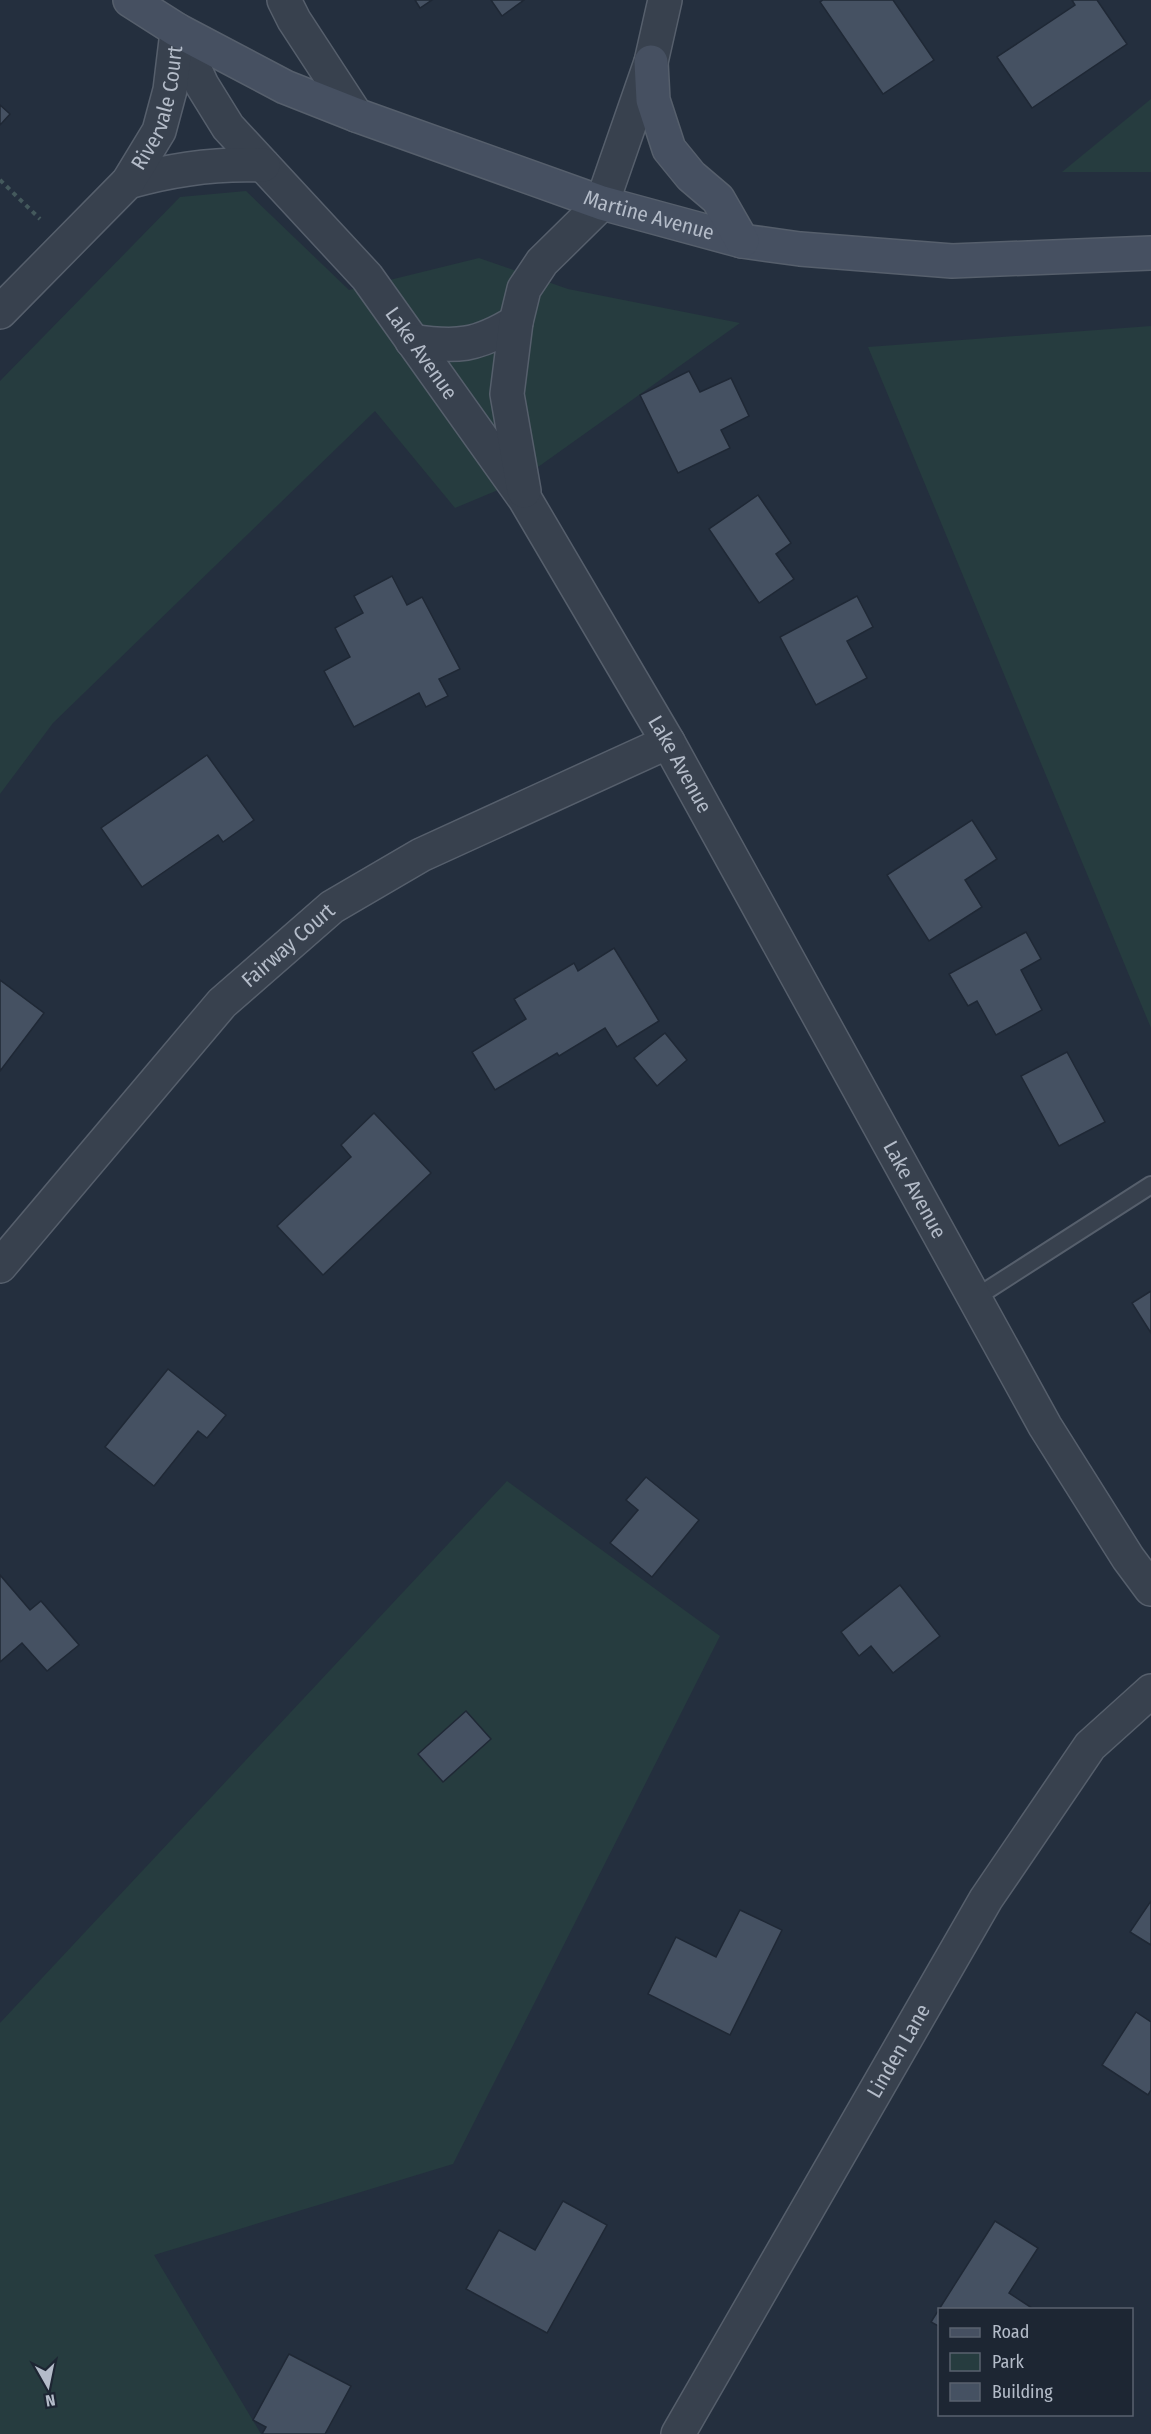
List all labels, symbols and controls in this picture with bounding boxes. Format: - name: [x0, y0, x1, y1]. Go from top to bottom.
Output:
- street label: Rivervale Court: [125, 44, 188, 175]
- street label: Martine Avenue: [580, 184, 717, 246]
- street label: Lake Avenue: [380, 302, 463, 405]
- street label: Lake Avenue: [642, 711, 718, 817]
- street label: Fairway Court: [236, 898, 340, 993]
- street label: Lake Avenue: [877, 1136, 952, 1243]
- street label: Linden Lane: [861, 1999, 936, 2103]
- legend: [938, 2308, 1133, 2416]
- text: Road: [992, 2321, 1029, 2343]
- text: Park: [992, 2351, 1025, 2373]
- north arrow: [18, 2356, 78, 2416]
- text: Building: [992, 2381, 1053, 2403]
- text: N: [44, 2390, 56, 2410]

